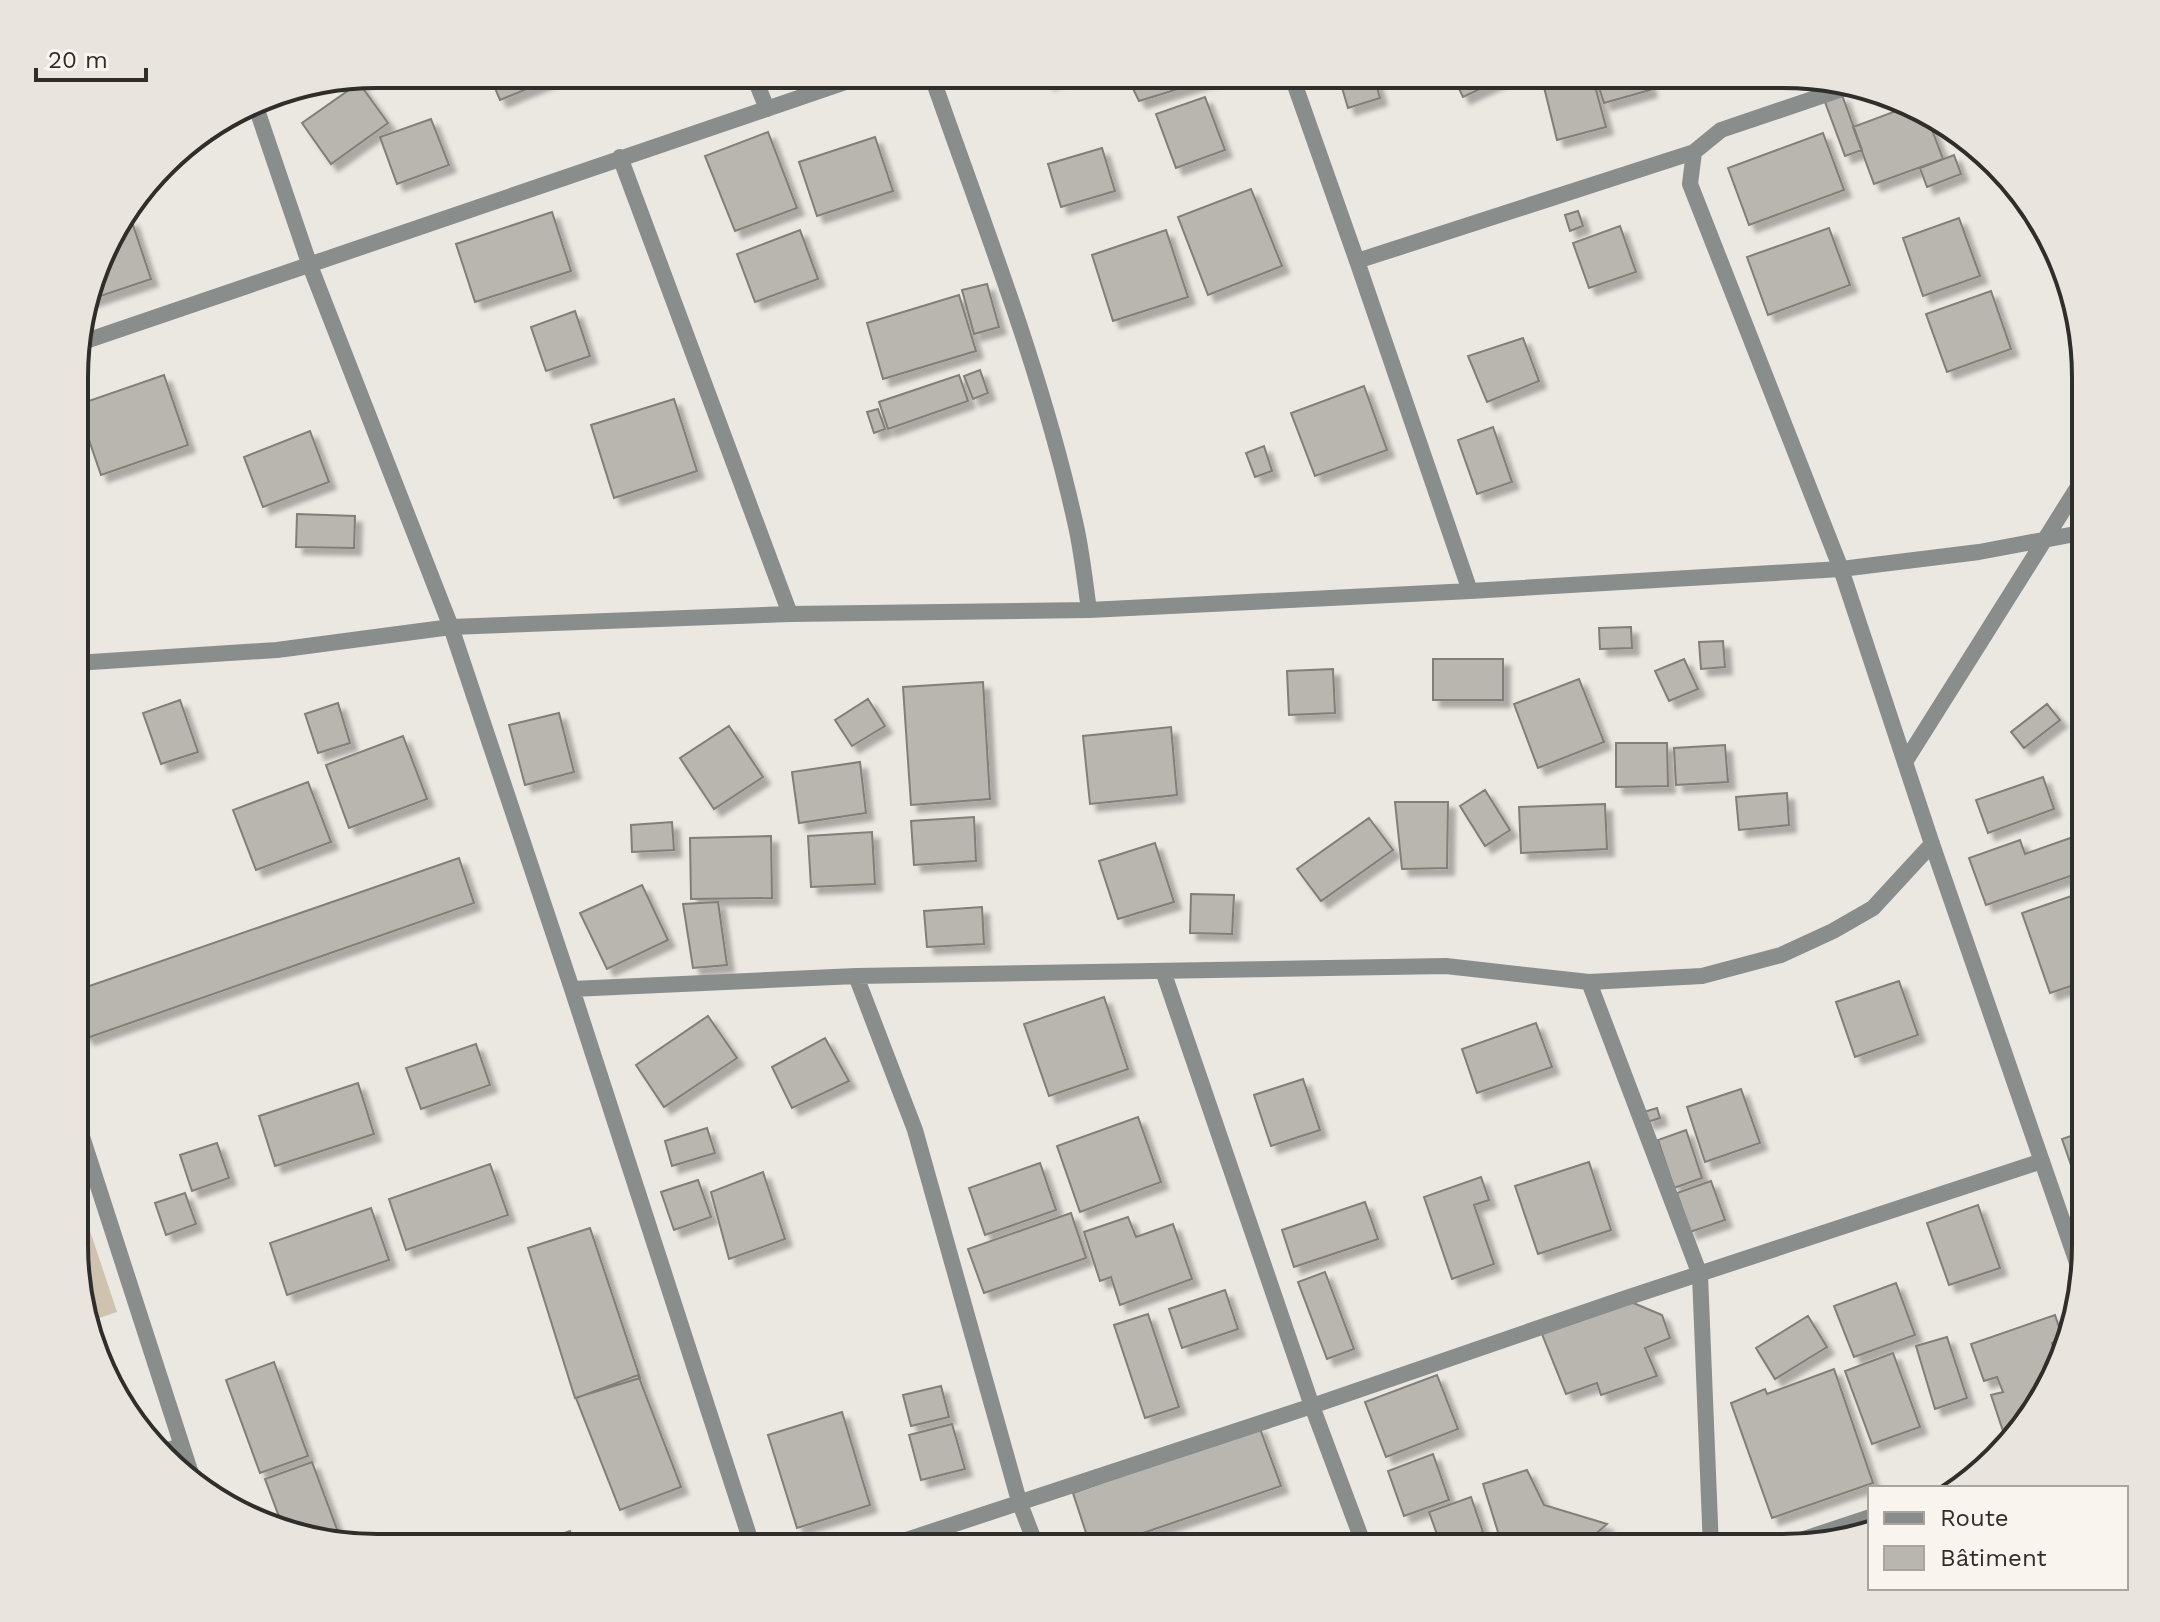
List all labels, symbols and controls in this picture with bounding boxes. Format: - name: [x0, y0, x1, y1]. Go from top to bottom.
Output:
- scale bar: [36, 32, 146, 82]
- text: 20 m: [48, 46, 108, 74]
- legend: [1868, 1486, 2128, 1590]
- text: Route: [1940, 1504, 2009, 1532]
- text: Bâtiment: [1940, 1544, 2047, 1572]

